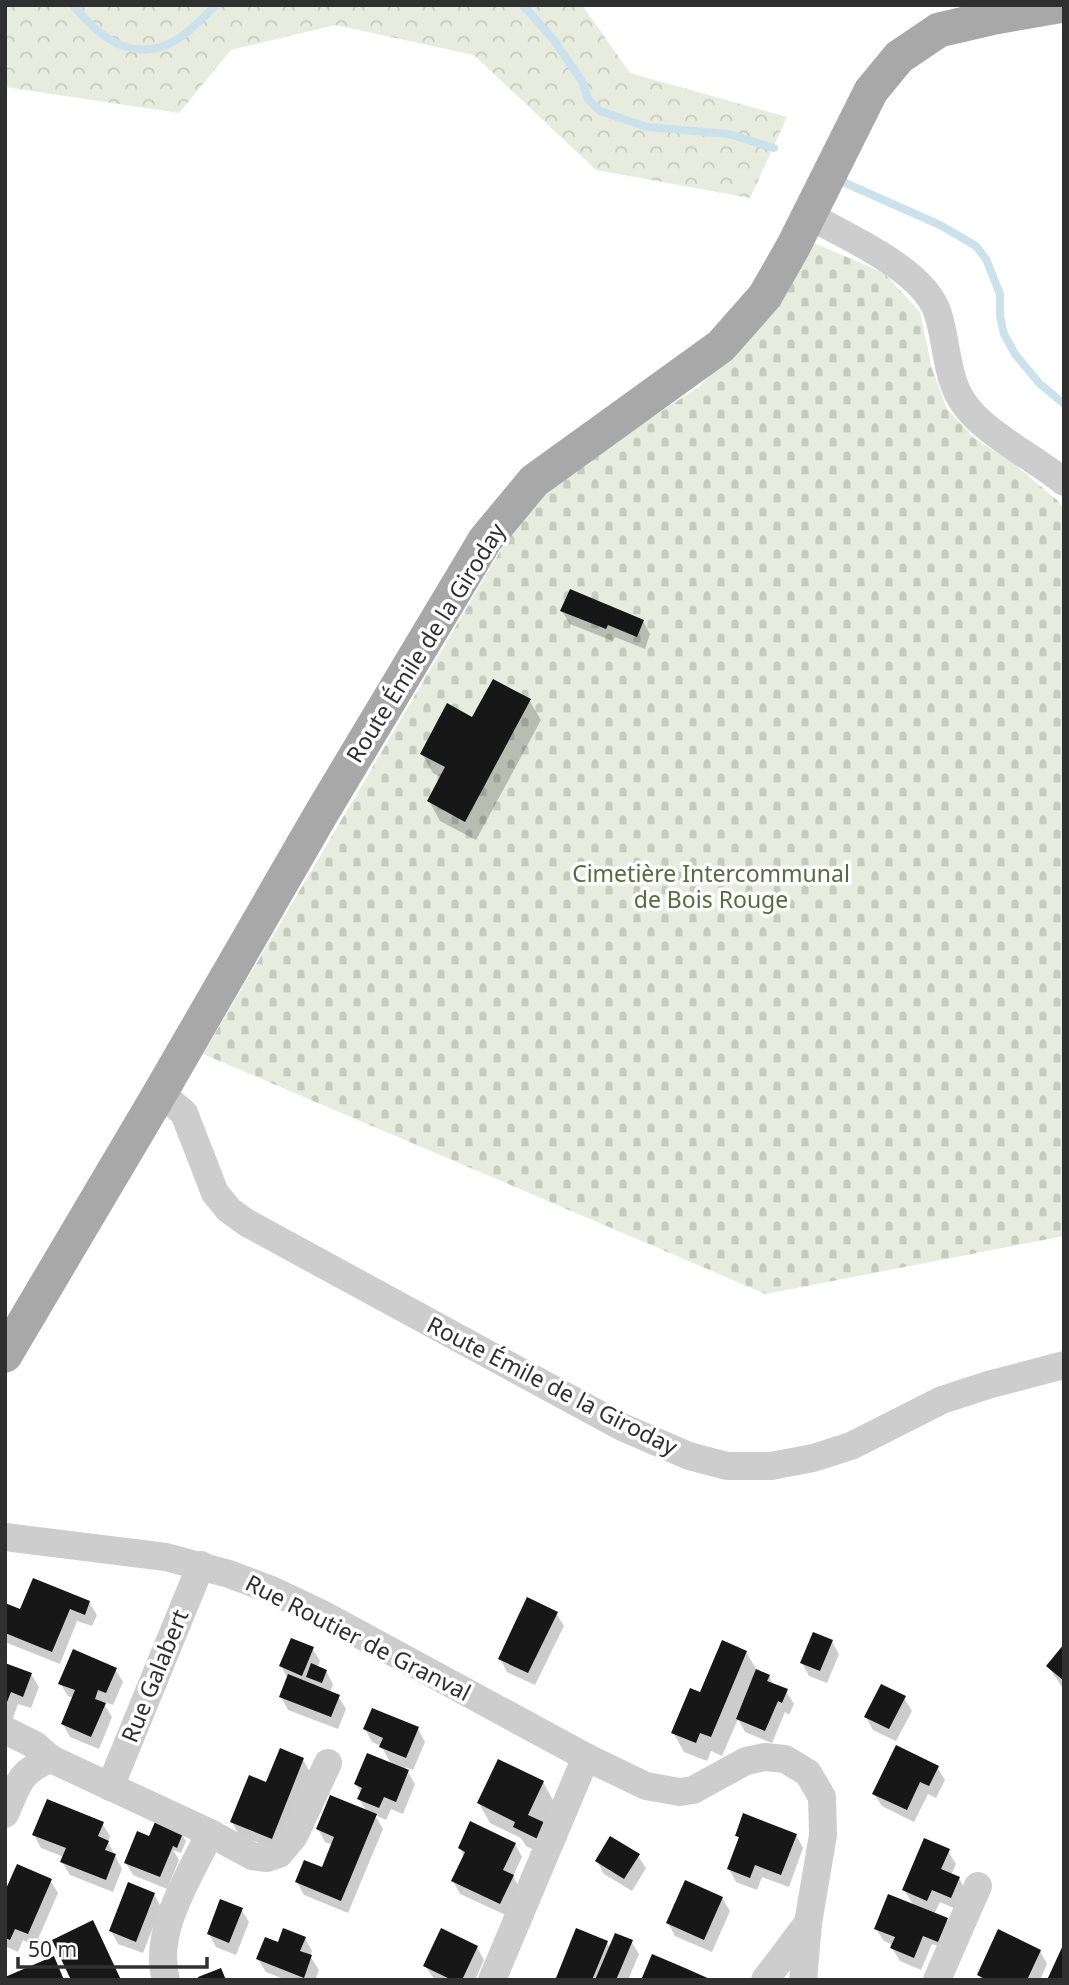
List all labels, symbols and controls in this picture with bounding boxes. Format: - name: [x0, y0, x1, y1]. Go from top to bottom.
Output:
- street label: Route Émile de la Giroday: [338, 516, 512, 768]
- park label: Cimetière Intercommunal de Bois Rouge: [572, 857, 850, 915]
- street label: Route Émile de la Giroday: [422, 1308, 683, 1462]
- street label: Rue Routier de Granval: [240, 1566, 477, 1708]
- street label: Rue Galabert: [113, 1604, 195, 1747]
- scale bar: [18, 1926, 206, 1970]
- text: 50 m: [28, 1935, 77, 1963]

